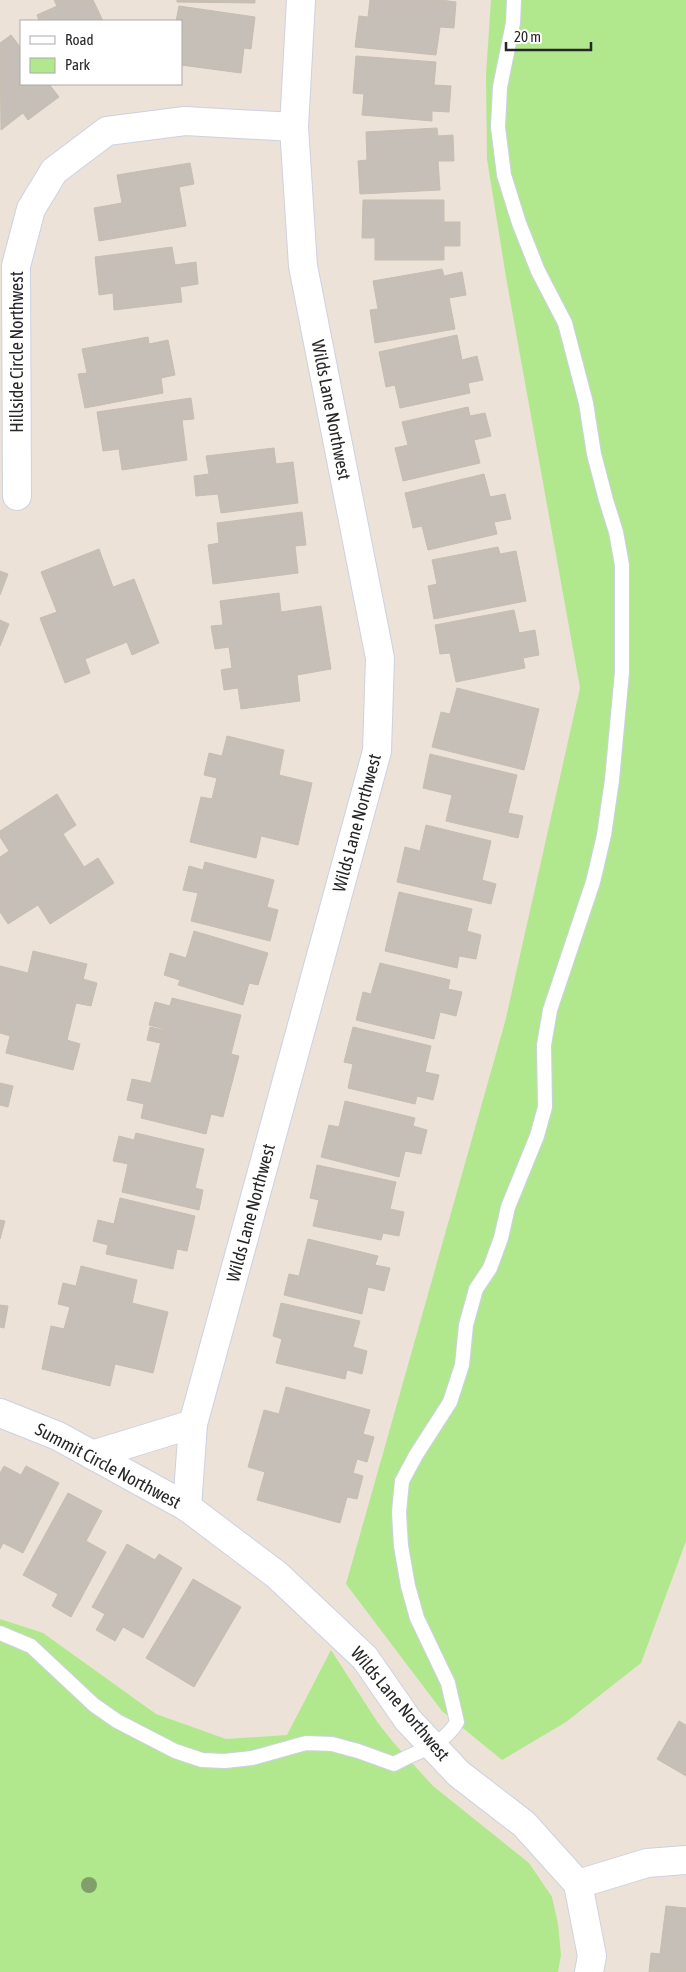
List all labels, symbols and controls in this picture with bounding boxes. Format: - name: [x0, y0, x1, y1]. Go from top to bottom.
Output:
- legend: [20, 20, 182, 85]
- scale bar: [506, 20, 591, 52]
- text: 20 m: [514, 28, 541, 45]
- text: Road: [65, 31, 94, 48]
- text: Park: [65, 56, 90, 73]
- street label: Hillside Circle Northwest: [6, 271, 27, 433]
- street label: Wilds Lane Northwest: [308, 338, 355, 482]
- street label: Wilds Lane Northwest: [328, 751, 385, 894]
- street label: Wilds Lane Northwest: [222, 1141, 279, 1284]
- street label: Summit Circle Northwest: [32, 1418, 185, 1513]
- street label: Wilds Lane Northwest: [347, 1642, 454, 1765]

